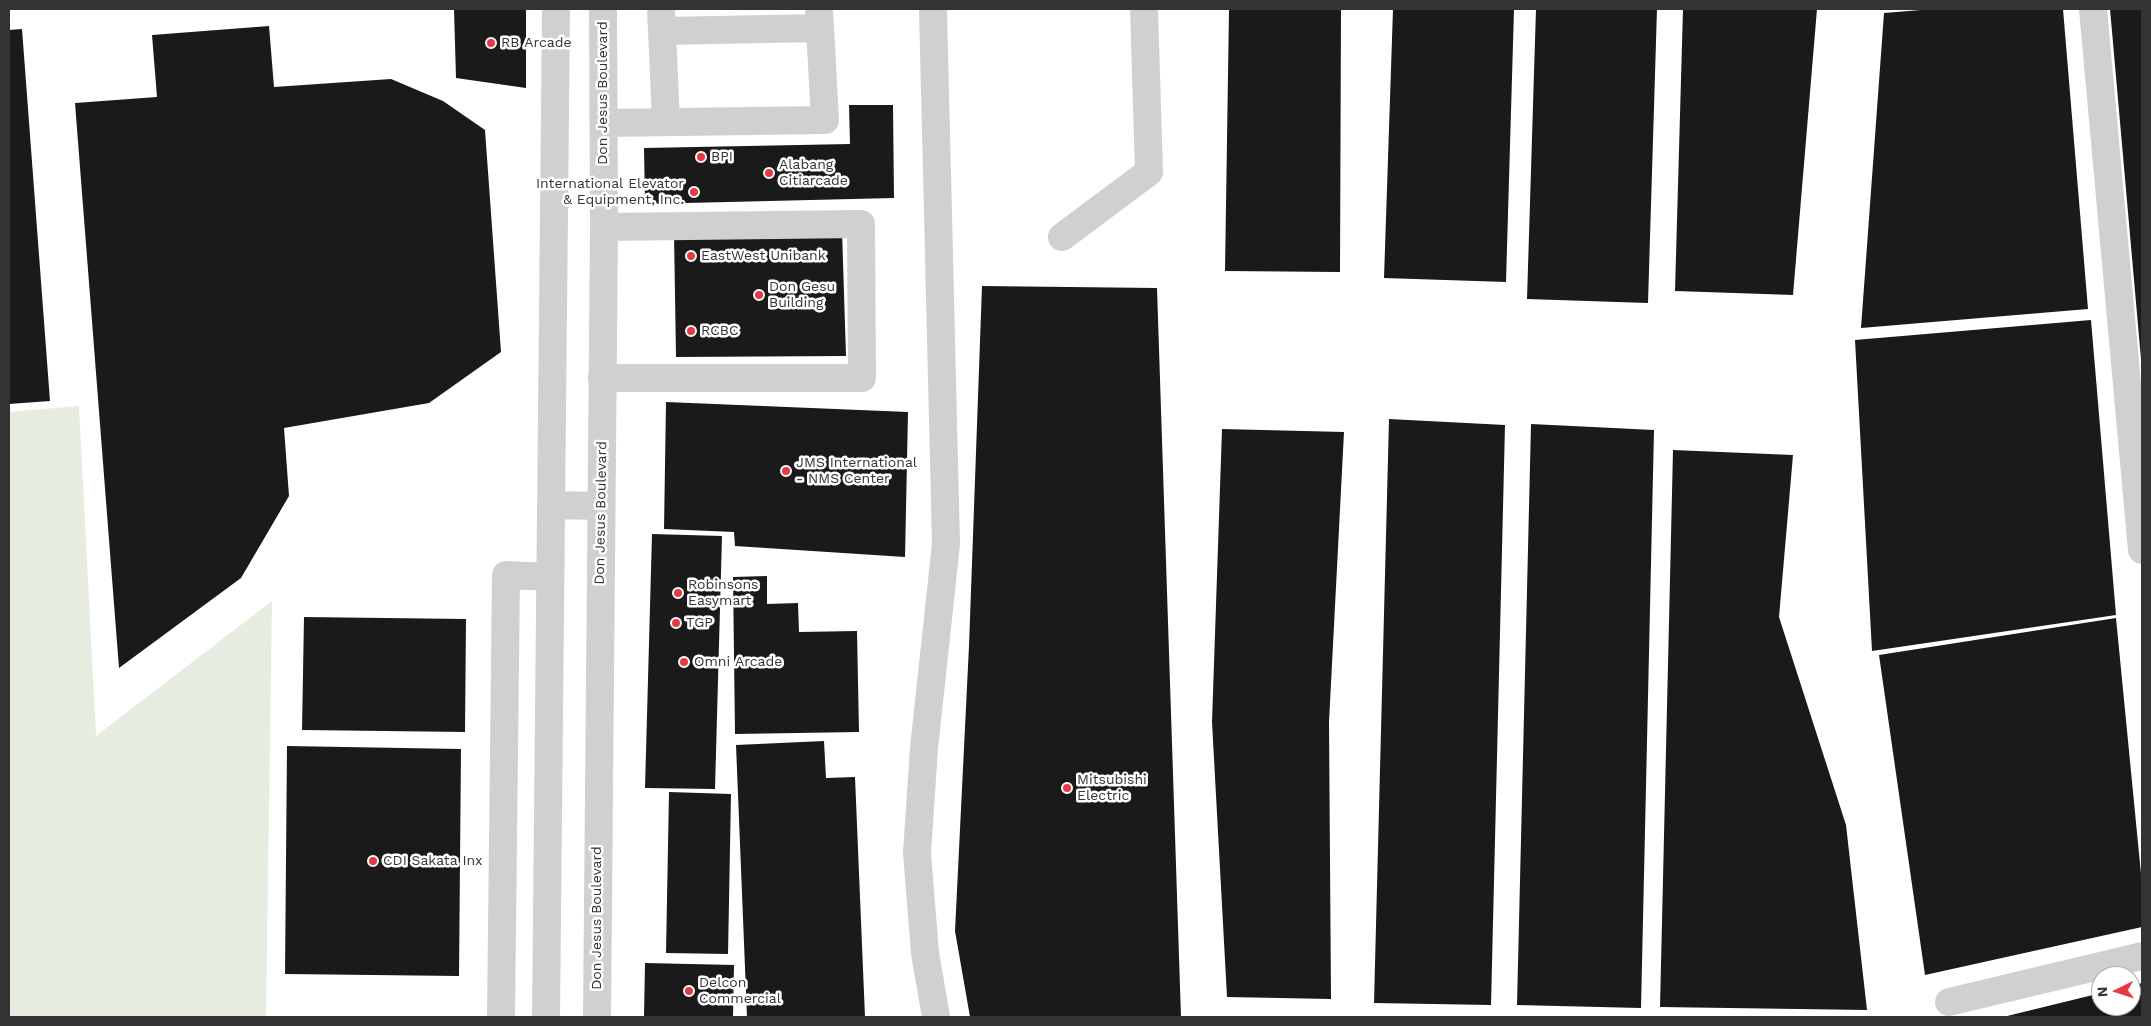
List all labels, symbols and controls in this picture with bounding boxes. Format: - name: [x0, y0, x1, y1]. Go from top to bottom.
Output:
- street label: Don Jesus Boulevard: [595, 21, 611, 165]
- place label: RB Arcade: [501, 35, 572, 51]
- marker: RB Arcade: [485, 37, 497, 49]
- place label: BPI: [711, 149, 733, 165]
- marker: BPI: [695, 151, 707, 163]
- place label: Alabang Citiarcade: [779, 157, 848, 190]
- marker: Alabang Citiarcade: [763, 167, 775, 179]
- place label: International Elevator & Equipment, Inc.: [536, 176, 684, 208]
- marker: International Elevator & Equipment, Inc.: [688, 186, 700, 198]
- place label: EastWest Unibank: [701, 248, 826, 264]
- marker: EastWest Unibank: [685, 250, 697, 262]
- place label: Don Gesu Building: [769, 279, 835, 312]
- marker: Don Gesu Building: [753, 289, 765, 301]
- place label: RCBC: [701, 323, 739, 339]
- marker: RCBC: [685, 325, 697, 337]
- street label: Don Jesus Boulevard: [591, 441, 611, 585]
- place label: JMS International - NMS Center: [796, 455, 917, 488]
- marker: JMS International - NMS Center: [780, 465, 792, 477]
- place label: Robinsons Easymart: [688, 577, 758, 610]
- marker: Robinsons Easymart: [672, 587, 684, 599]
- place label: TGP: [686, 615, 713, 631]
- marker: TGP: [670, 617, 682, 629]
- place label: Omni Arcade: [694, 654, 782, 670]
- marker: Omni Arcade: [678, 656, 690, 668]
- place label: Mitsubishi Electric: [1077, 772, 1147, 804]
- marker: Mitsubishi Electric: [1061, 782, 1073, 794]
- street label: Don Jesus Boulevard: [589, 846, 605, 990]
- place label: CDI Sakata Inx: [383, 853, 483, 869]
- marker: CDI Sakata Inx: [367, 855, 379, 867]
- north arrow: [2091, 966, 2141, 1016]
- place label: Delcon Commercial: [699, 975, 781, 1008]
- marker: Delcon Commercial: [683, 985, 695, 997]
- text: N: [2094, 986, 2110, 998]

